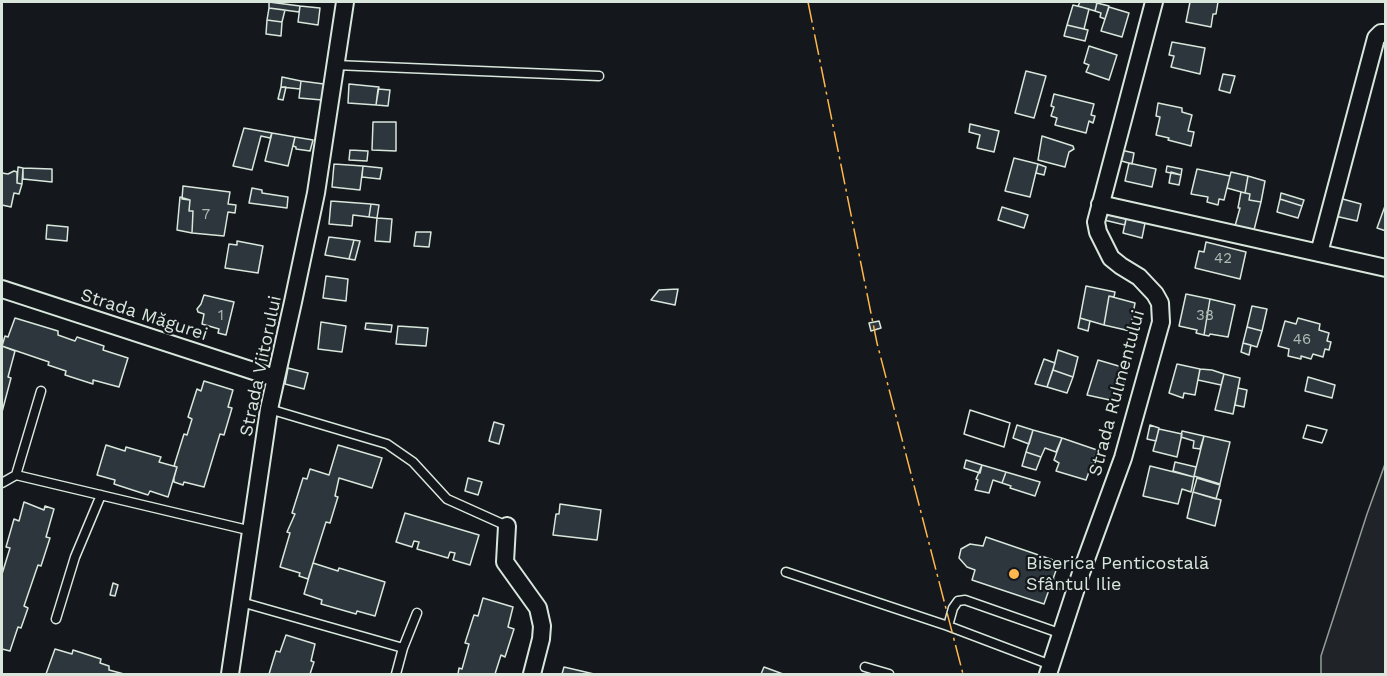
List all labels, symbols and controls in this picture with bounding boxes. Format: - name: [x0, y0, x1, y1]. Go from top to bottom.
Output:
- house number: 7: [202, 206, 210, 224]
- house number: 42: [1214, 250, 1232, 268]
- street label: Strada Măgurei: [78, 284, 210, 346]
- street label: Strada Viitorului: [236, 294, 286, 438]
- house number: 1: [218, 307, 224, 325]
- house number: 38: [1196, 307, 1214, 325]
- street label: Strada Rulmentului: [1084, 308, 1150, 478]
- house number: 46: [1293, 331, 1311, 349]
- place label: Biserica Penticostală Sfântul Ilie: [1026, 553, 1209, 596]
- marker: Biserica Penticostală Sfântul Ilie: [1007, 567, 1021, 581]

